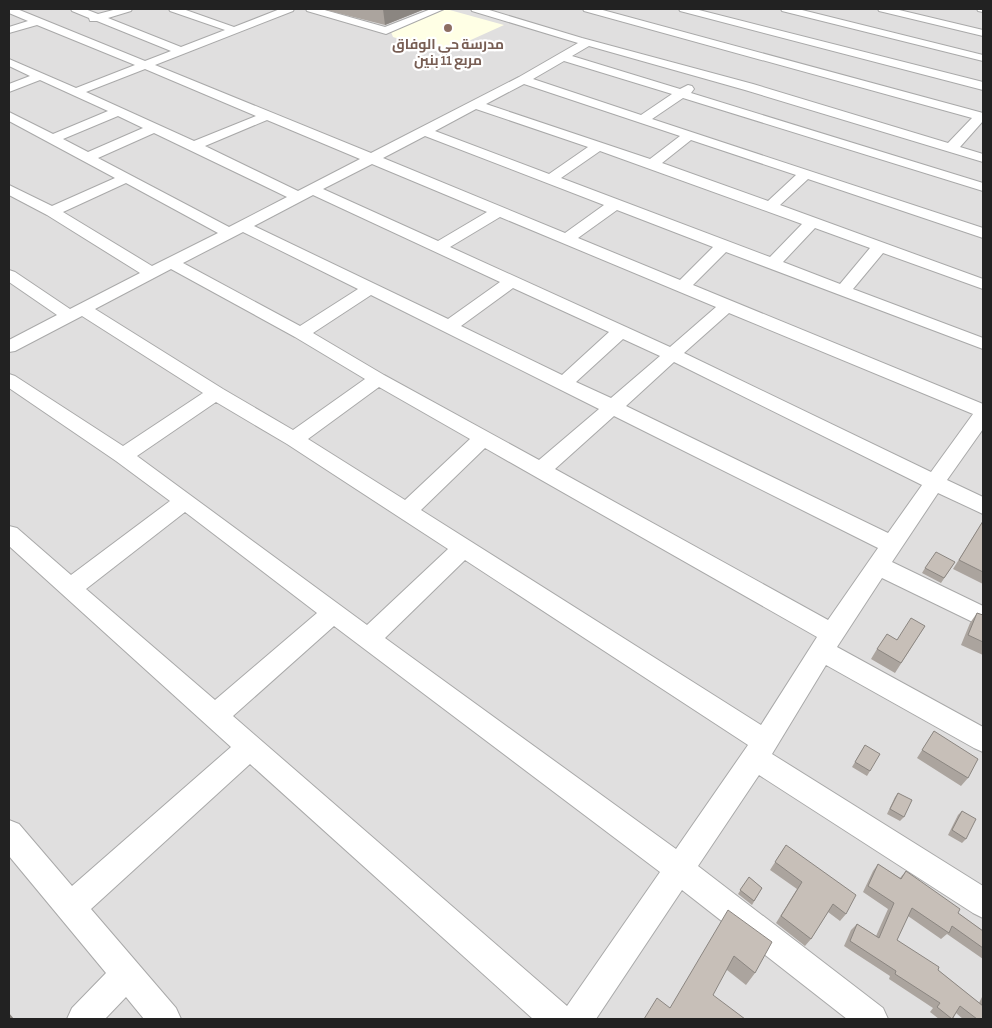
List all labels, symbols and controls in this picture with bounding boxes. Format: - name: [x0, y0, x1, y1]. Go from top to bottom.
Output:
- marker: مدرسة حي الوفاق مربع 11 بنين: [442, 22, 454, 34]
- place label: مدرسة حي الوفاق مربع 11 بنين: [392, 36, 504, 70]

